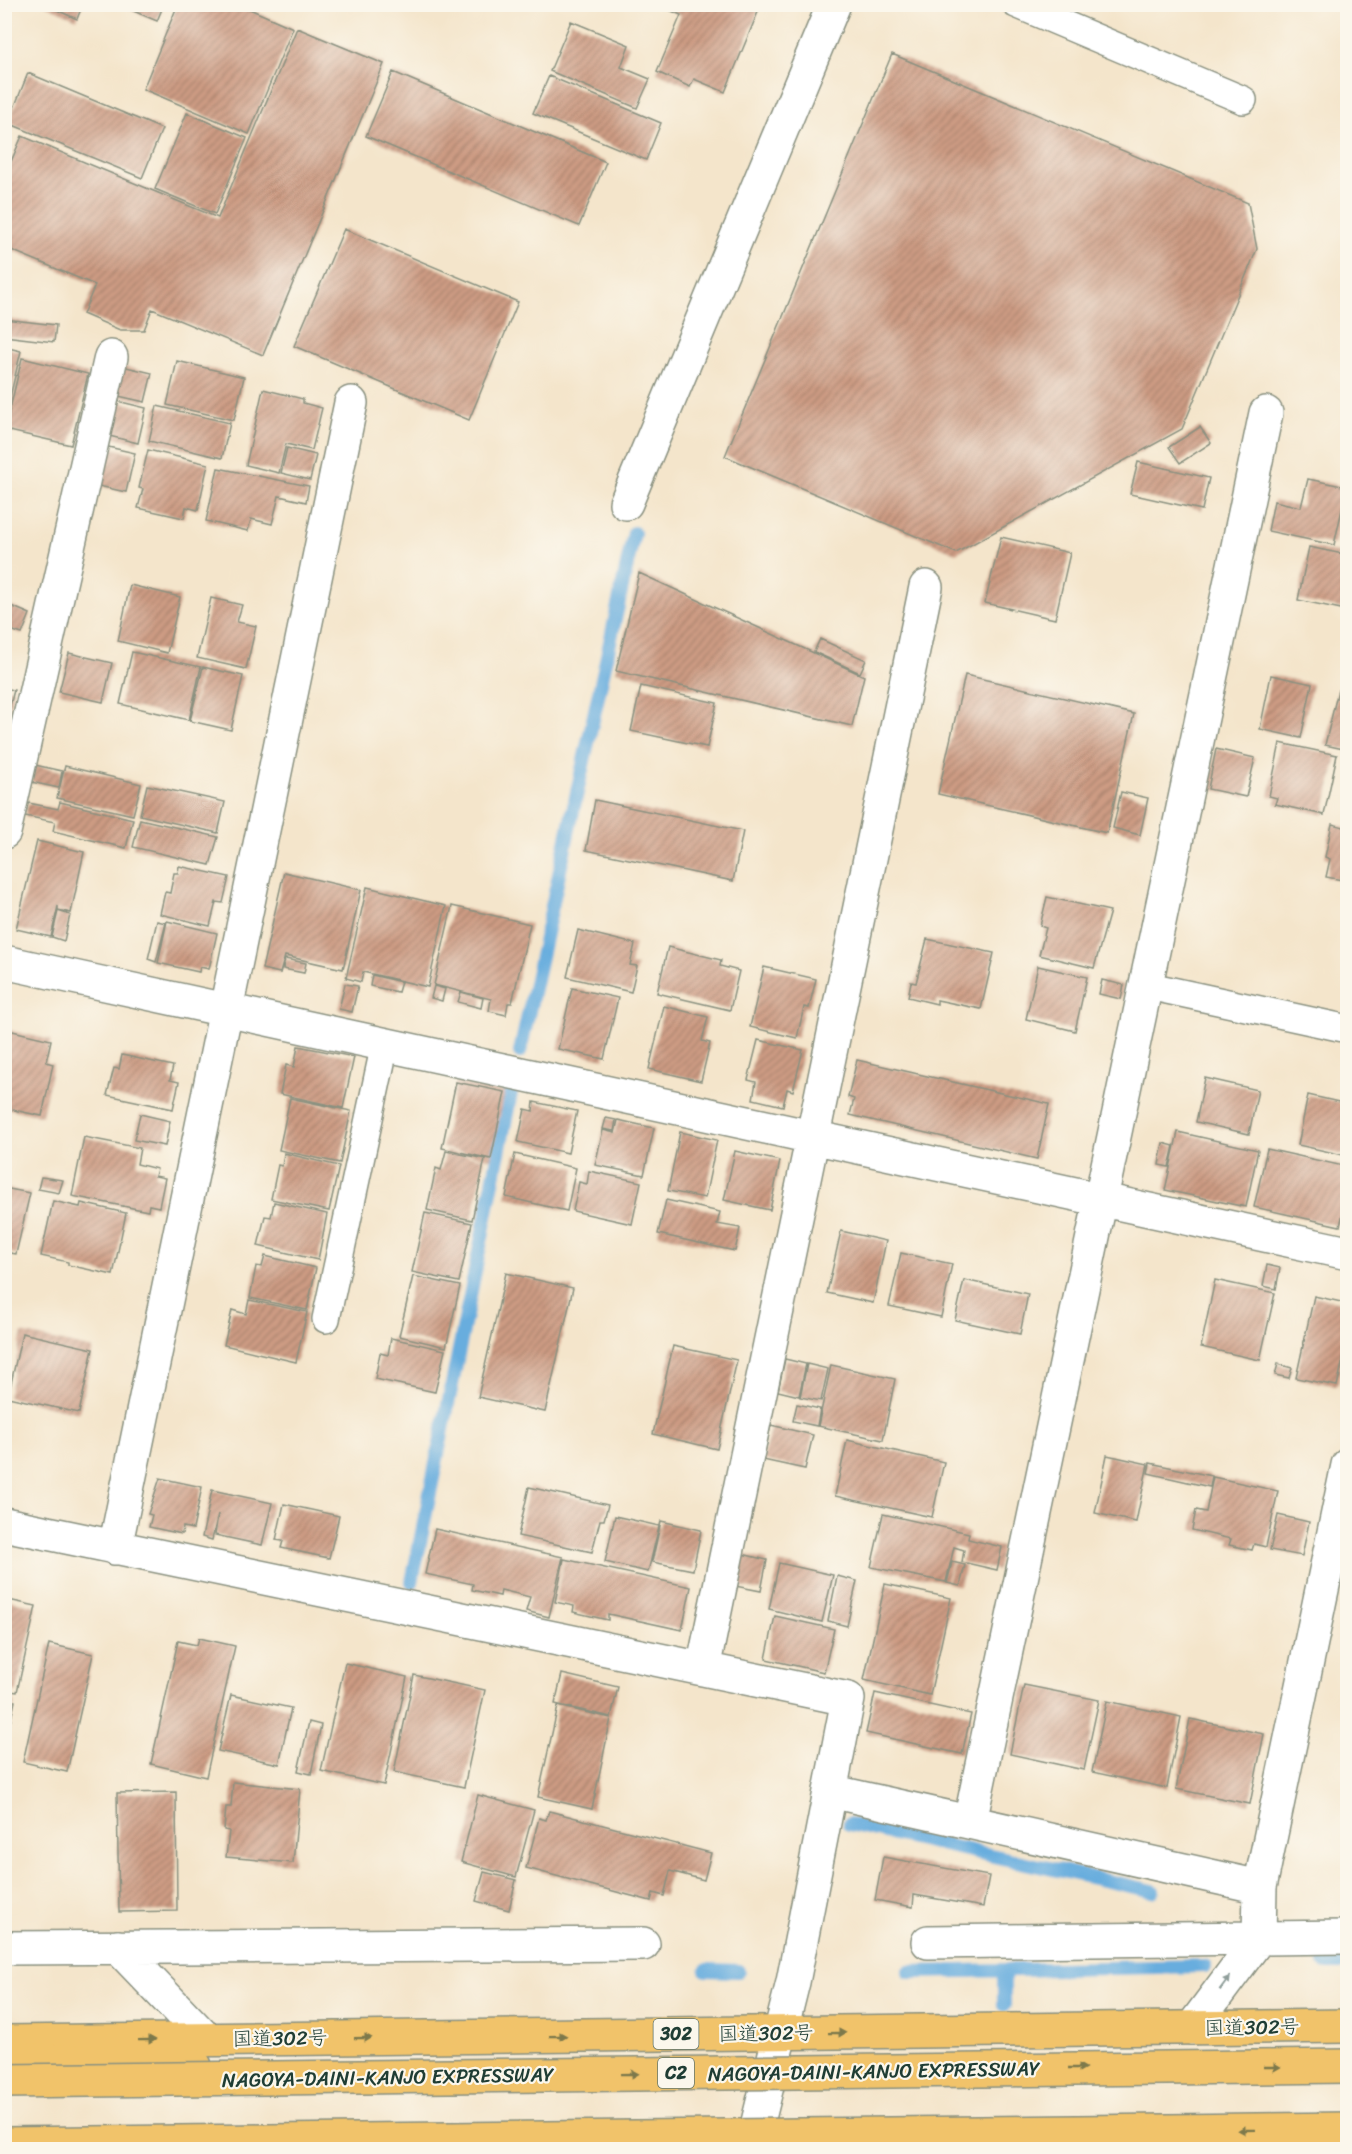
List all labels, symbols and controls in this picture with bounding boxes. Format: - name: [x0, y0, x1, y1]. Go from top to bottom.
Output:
- one-way arrow: [1219, 1976, 1231, 1991]
- street label: 国道302号: [1204, 2009, 1300, 2046]
- street label: 国道302号: [718, 2015, 814, 2052]
- road number: 302: [654, 2019, 698, 2049]
- street label: 国道302号: [232, 2020, 328, 2057]
- one-way arrow: [827, 2028, 846, 2038]
- one-way arrow: [548, 2031, 567, 2040]
- one-way arrow: [353, 2033, 372, 2042]
- one-way arrow: [137, 2035, 156, 2045]
- street label: NAGOYA-DAINI-KANJO EXPRESSWAY: [708, 2051, 1041, 2092]
- street label: NAGOYA-DAINI-KANJO EXPRESSWAY: [222, 2057, 555, 2098]
- road number: C2: [658, 2058, 694, 2088]
- one-way arrow: [1262, 2062, 1281, 2072]
- one-way arrow: [1067, 2064, 1086, 2073]
- one-way arrow: [620, 2069, 639, 2079]
- one-way arrow: [1238, 2125, 1257, 2135]

